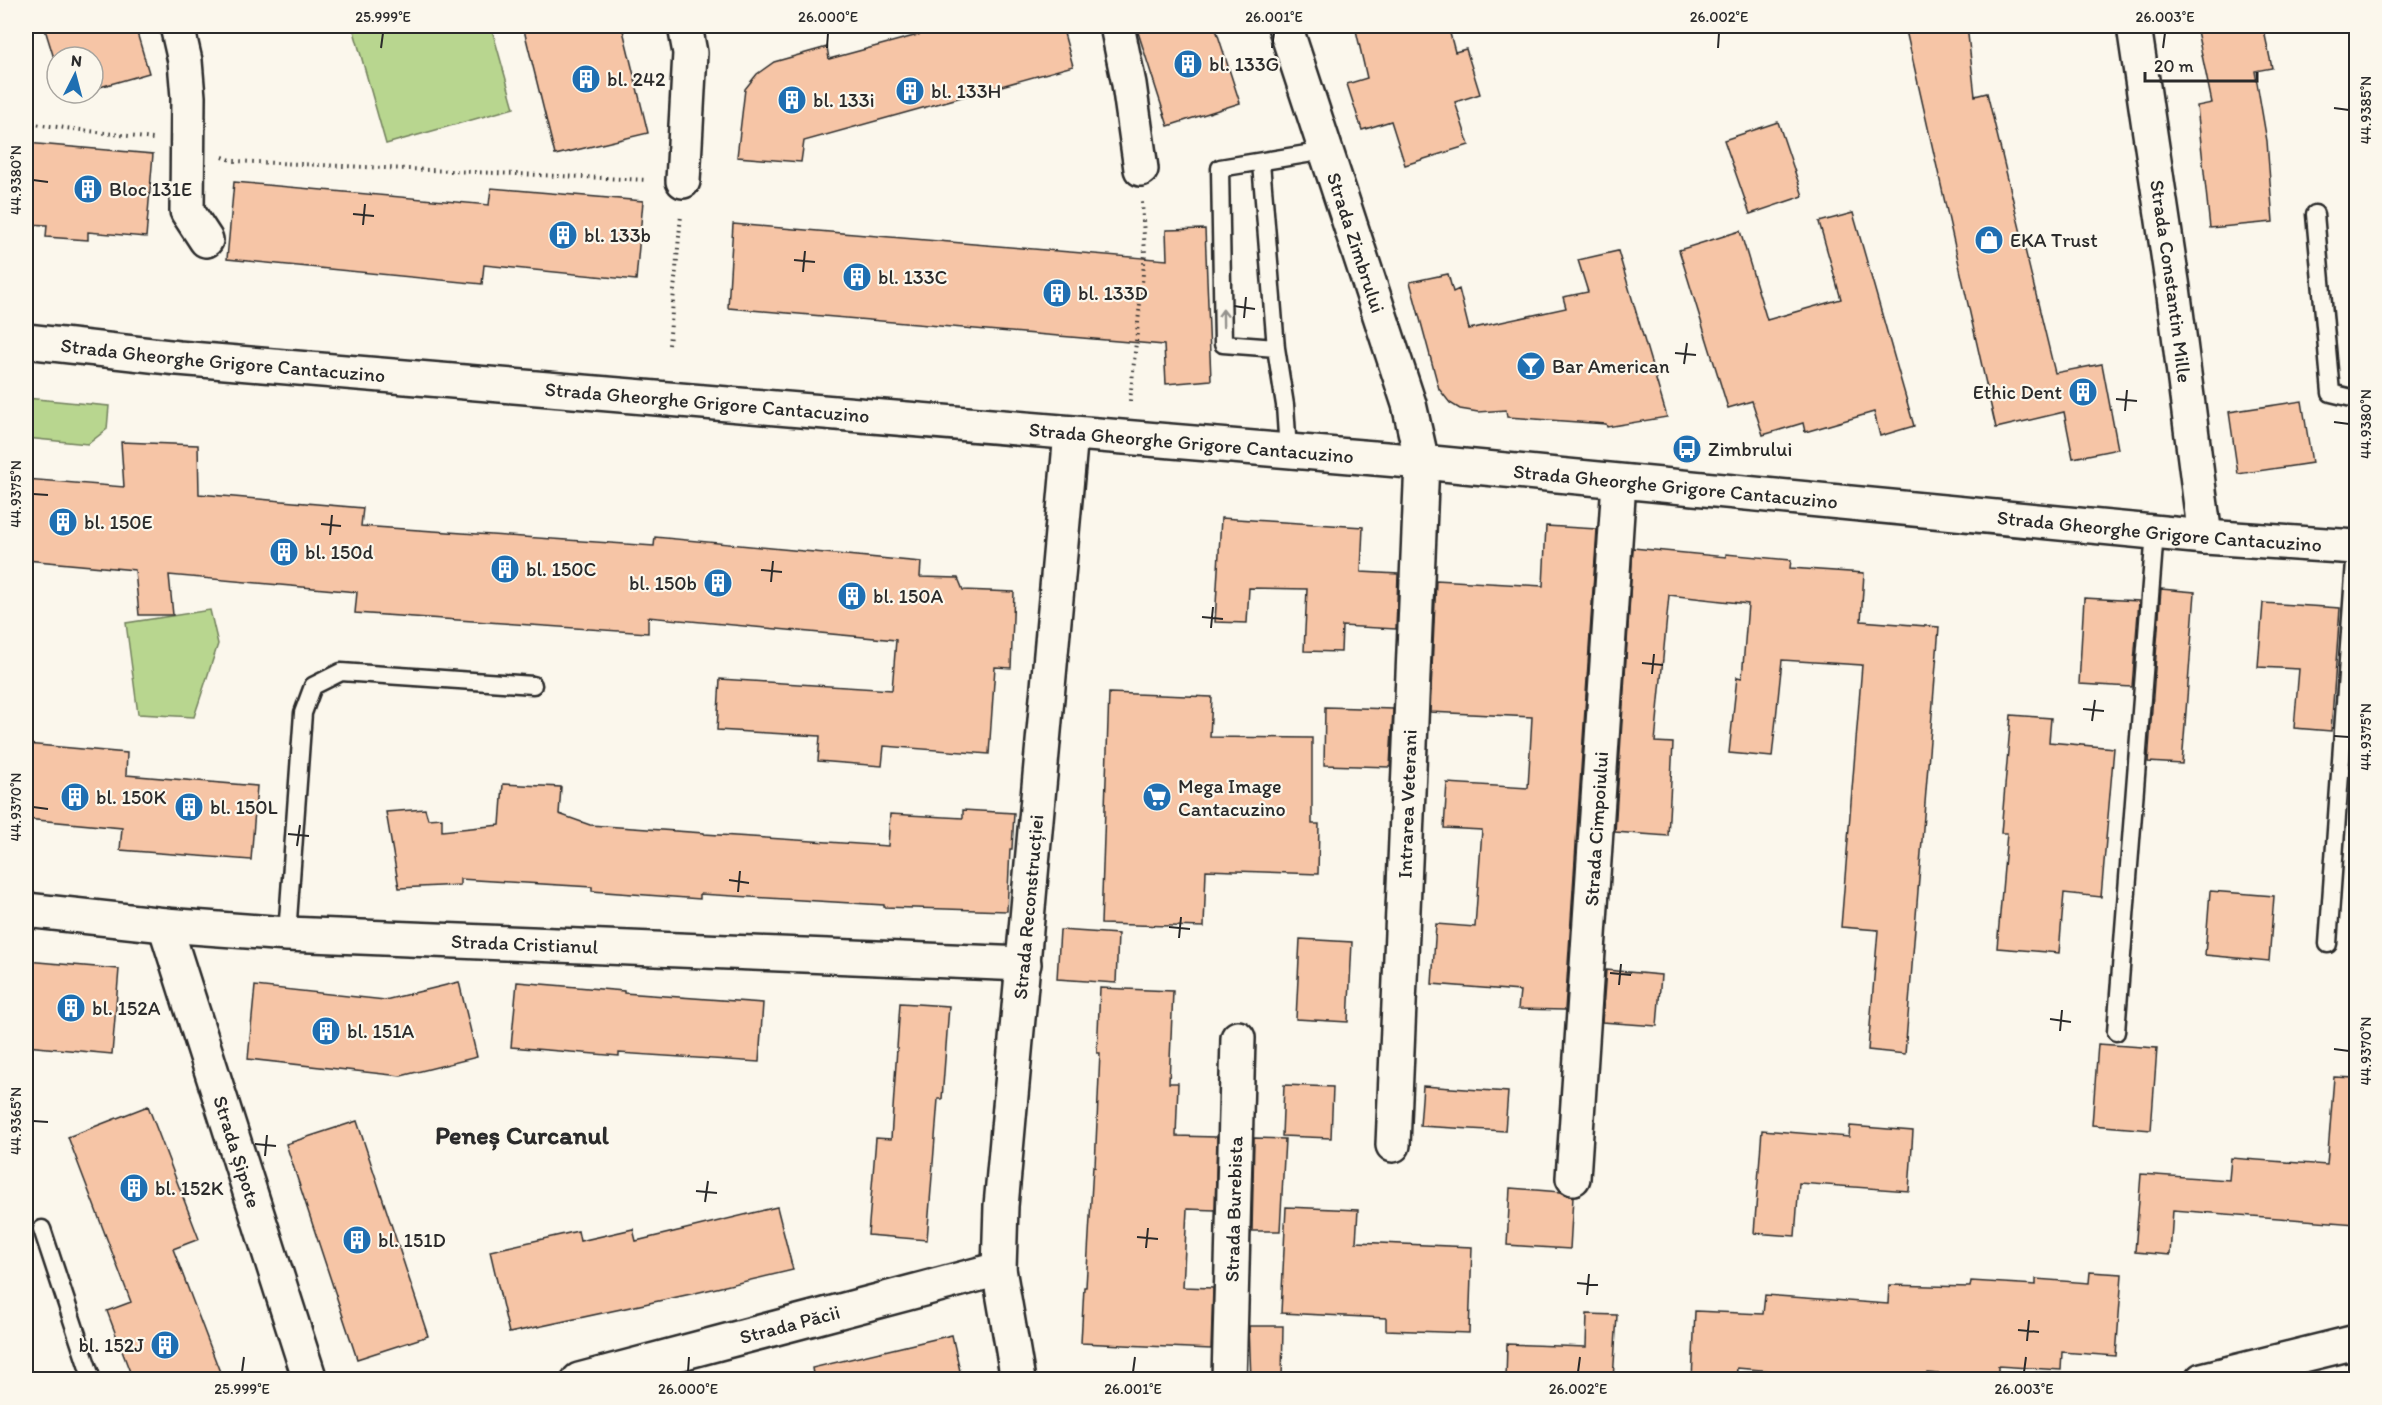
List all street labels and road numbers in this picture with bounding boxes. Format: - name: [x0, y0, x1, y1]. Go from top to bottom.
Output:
- street label: Strada Zimbrului: [1322, 169, 1390, 316]
- street label: Strada Constantin Mille: [2145, 178, 2197, 384]
- street label: Strada Gheorghe Grigore Cantacuzino: [59, 333, 386, 387]
- street label: Strada Gheorghe Grigore Cantacuzino: [544, 377, 871, 428]
- street label: Strada Gheorghe Grigore Cantacuzino: [1028, 417, 1355, 468]
- street label: Strada Gheorghe Grigore Cantacuzino: [1512, 459, 1839, 514]
- street label: Strada Gheorghe Grigore Cantacuzino: [1996, 505, 2323, 557]
- street label: Intrarea Veterani: [1392, 729, 1422, 879]
- street label: Strada Cimpoiului: [1579, 751, 1613, 907]
- street label: Strada Reconstrucției: [1008, 813, 1048, 1000]
- street label: Strada Cristianul: [451, 929, 599, 959]
- street label: Strada Șipote: [208, 1093, 266, 1211]
- street label: Strada Burebista: [1220, 1135, 1247, 1282]
- street label: Strada Păcii: [737, 1300, 843, 1349]

